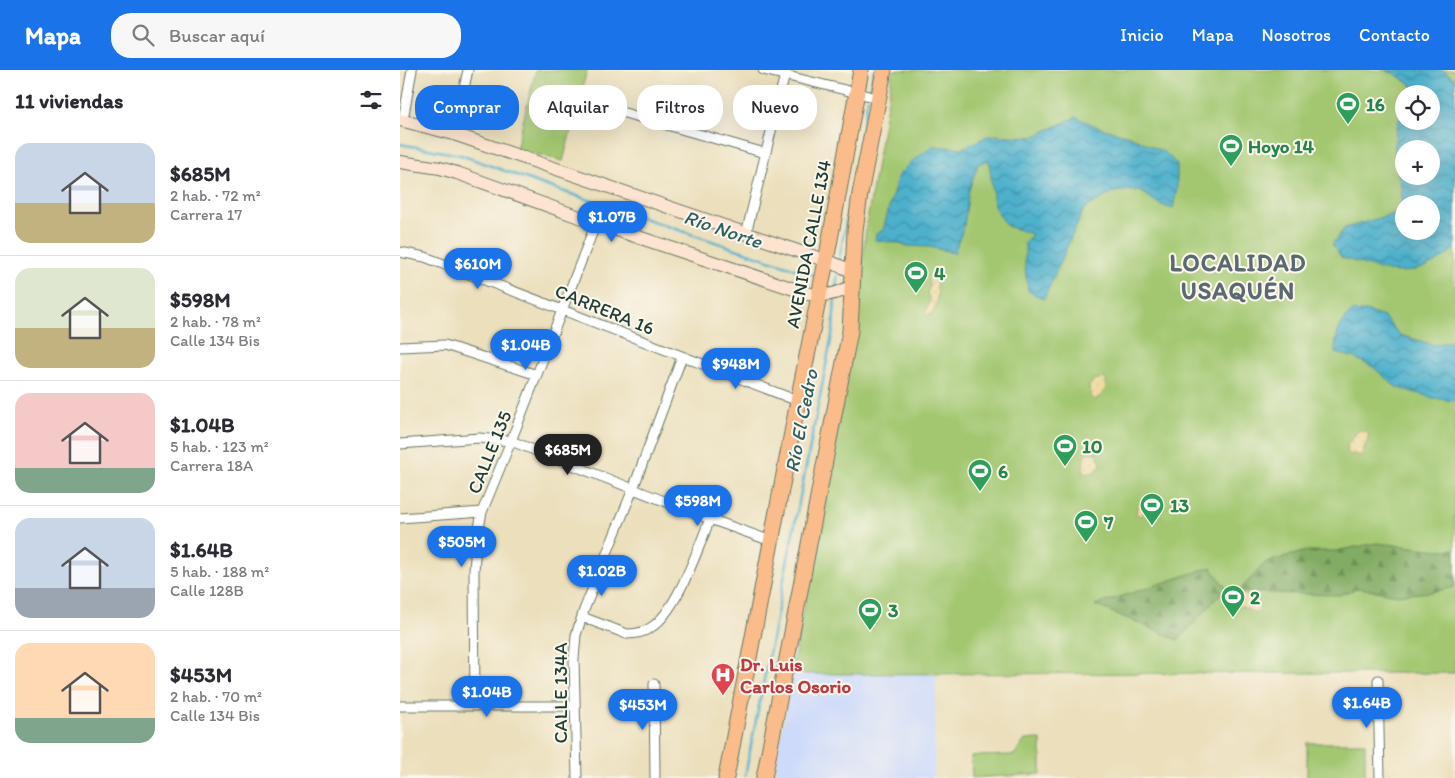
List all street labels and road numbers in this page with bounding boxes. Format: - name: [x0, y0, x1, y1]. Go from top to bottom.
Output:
- street label: AVENIDA CALLE 134: [781, 158, 836, 330]
- street label: CARRERA 16: [552, 279, 658, 340]
- street label: CALLE 135: [462, 407, 517, 497]
- street label: CALLE 134A: [549, 642, 572, 744]

